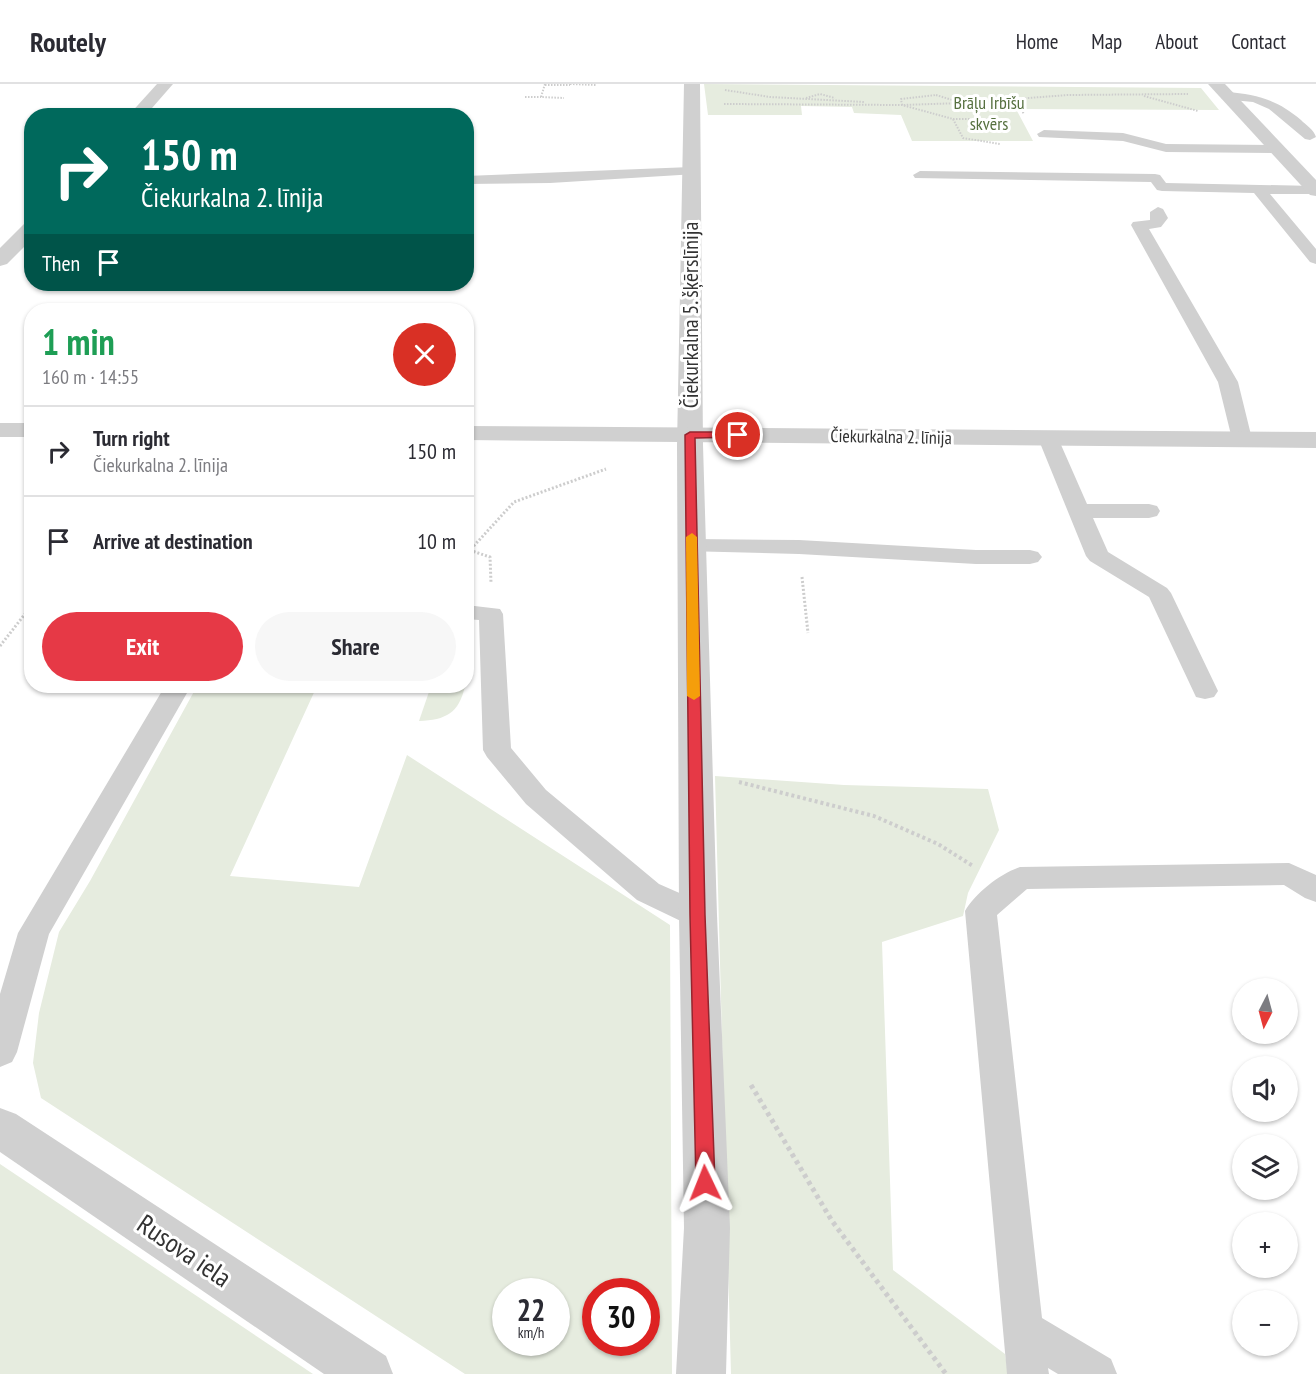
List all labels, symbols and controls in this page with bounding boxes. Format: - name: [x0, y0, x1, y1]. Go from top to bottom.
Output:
- text: Routely: [30, 23, 106, 60]
- text: Home: [1016, 28, 1058, 55]
- text: Map: [1091, 28, 1122, 55]
- text: About: [1155, 28, 1198, 55]
- text: Contact: [1231, 28, 1286, 55]
- park label: Brāļu Irbīšu skvērs: [953, 91, 1025, 135]
- text: 150 m: [141, 127, 238, 182]
- icon: right: [42, 132, 120, 210]
- text: Čiekurkalna 2. līnija: [141, 180, 323, 214]
- street label: Čiekurkalna 5. šķērslīnija: [676, 222, 704, 408]
- icon: arrive: [92, 246, 125, 279]
- text: Then: [42, 249, 80, 277]
- text: 1 min: [42, 318, 115, 365]
- button: close: [393, 323, 456, 386]
- text: 160 m · 14:55: [42, 364, 139, 390]
- pin: [712, 409, 763, 460]
- icon: arrive: [721, 418, 754, 451]
- text: Turn right: [93, 424, 170, 452]
- street label: Čiekurkalna 2. līnija: [830, 424, 952, 449]
- icon: right: [42, 435, 75, 468]
- text: 150 m: [407, 437, 456, 465]
- text: Čiekurkalna 2. līnija: [93, 452, 228, 478]
- icon: arrive: [42, 525, 75, 558]
- text: Arrive at destination: [93, 527, 253, 555]
- text: 10 m: [417, 527, 456, 555]
- button: Exit: [42, 612, 243, 681]
- button: Share: [255, 612, 456, 681]
- north arrow: [1232, 978, 1298, 1044]
- map controls: [1232, 978, 1298, 1356]
- button: sound: [1232, 1056, 1298, 1122]
- button: layers: [1232, 1134, 1298, 1200]
- position arrow: [673, 1151, 737, 1215]
- street label: Rusova iela: [131, 1206, 238, 1294]
- button: +: [1232, 1212, 1298, 1278]
- speed limit sign: 30: [582, 1278, 660, 1356]
- text: 22: [517, 1290, 545, 1329]
- button: −: [1232, 1290, 1298, 1356]
- text: km/h: [518, 1323, 544, 1342]

